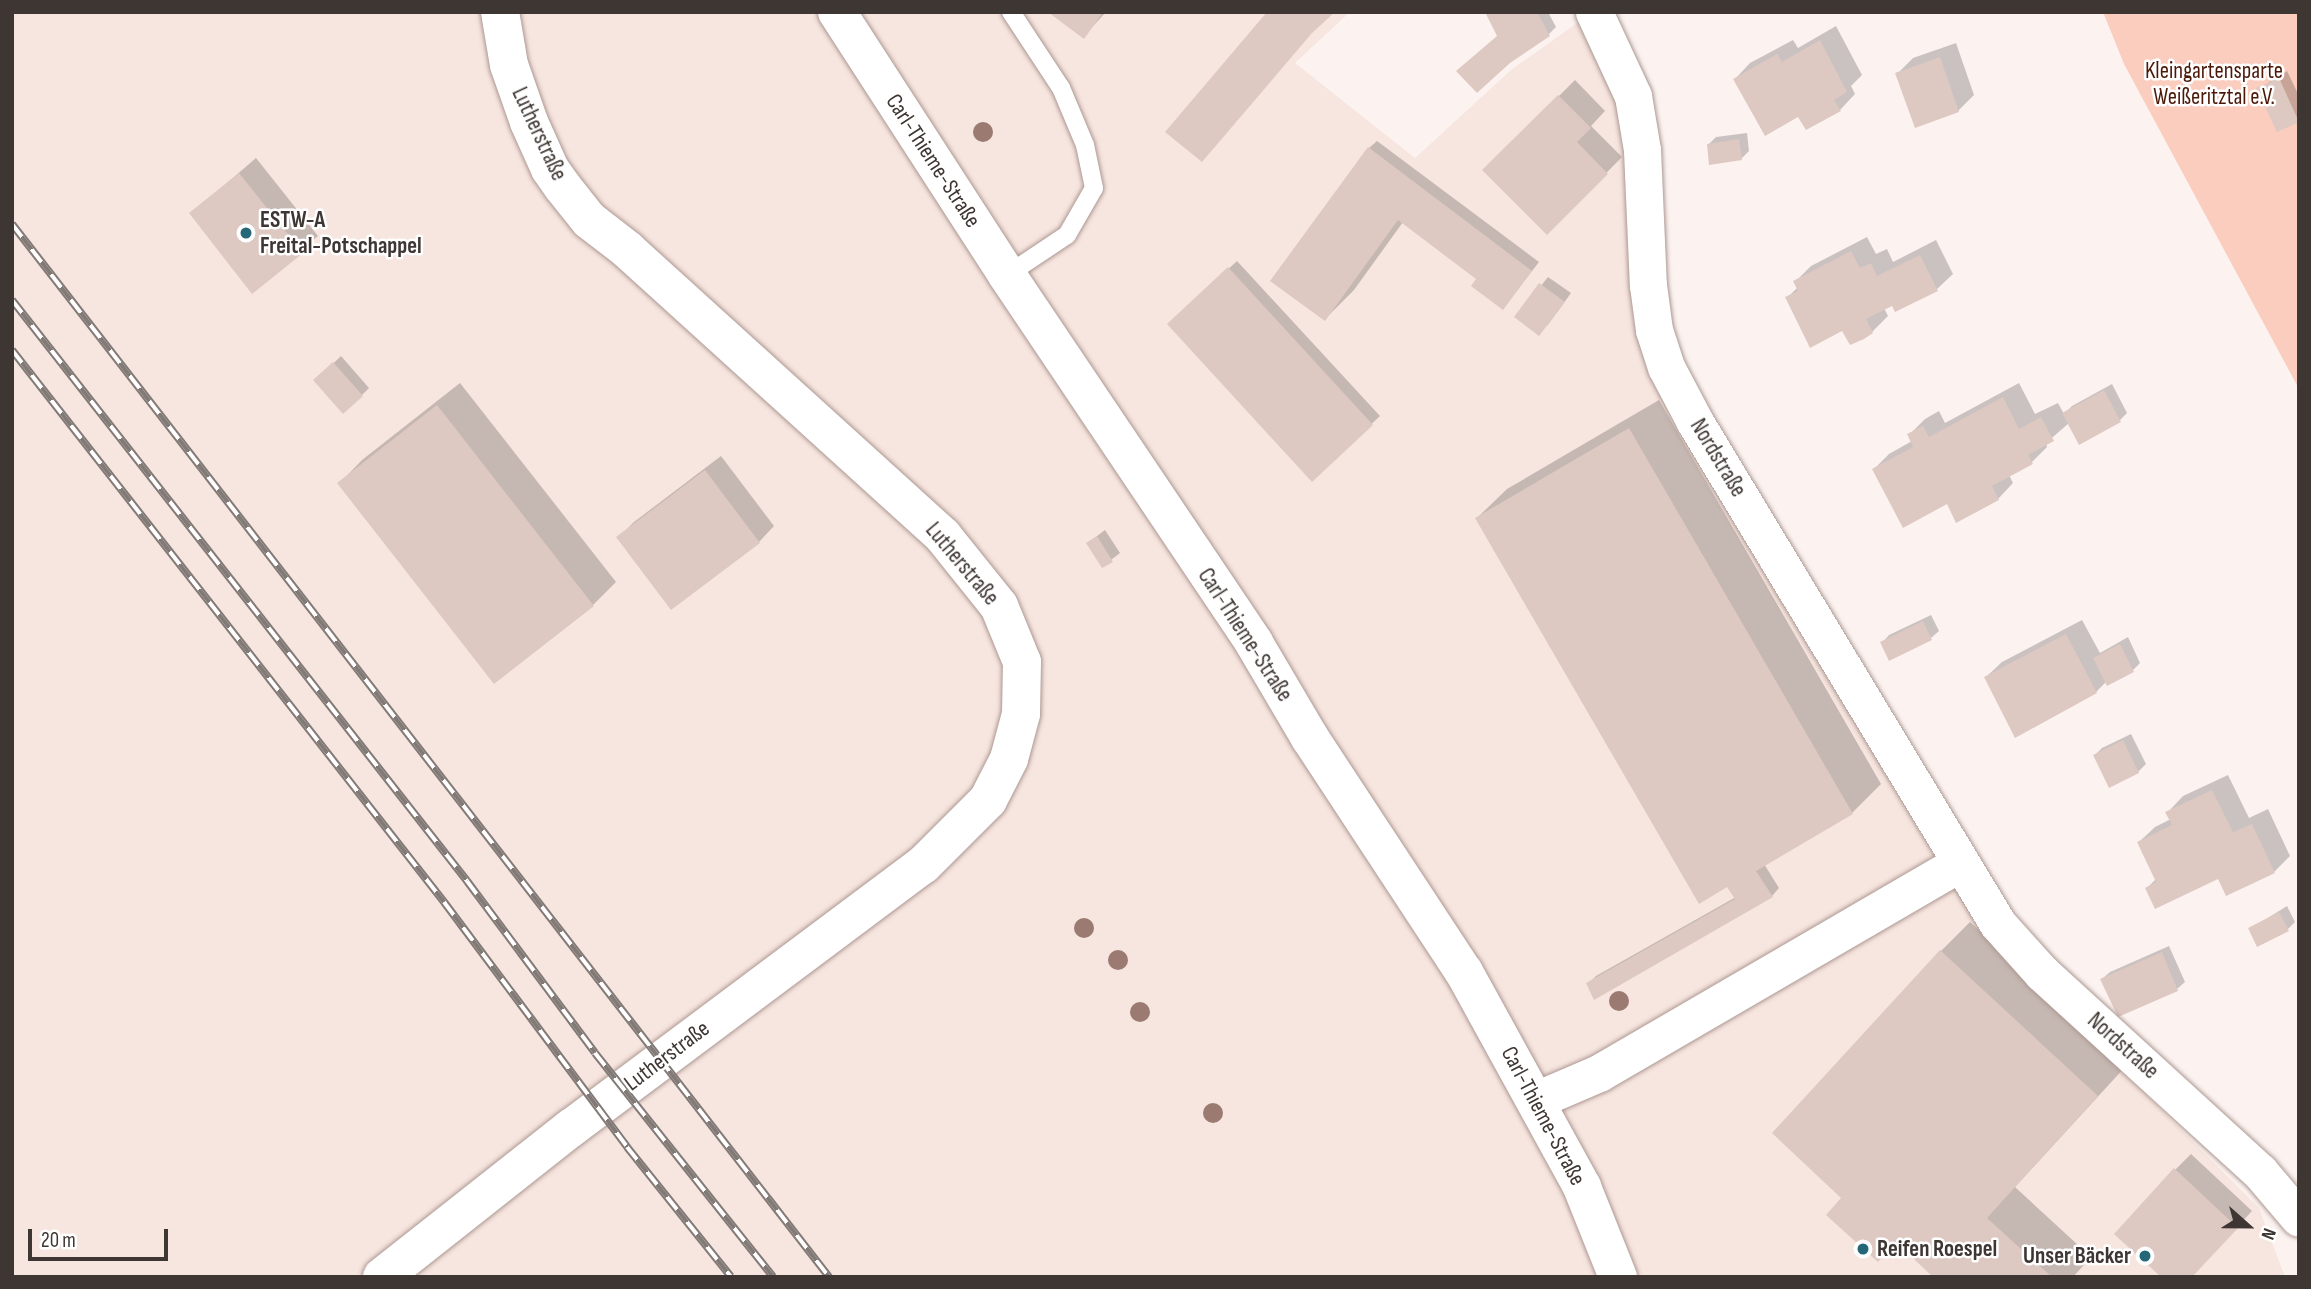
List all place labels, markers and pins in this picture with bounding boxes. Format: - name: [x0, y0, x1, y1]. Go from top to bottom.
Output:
- place label: ESTW-A Freital-Potschappel: [260, 206, 422, 260]
- marker: ESTW-A Freital-Potschappel: [238, 225, 254, 241]
- place label: Reifen Roespel: [1877, 1235, 1997, 1263]
- marker: Reifen Roespel: [1855, 1241, 1871, 1257]
- place label: Unser Bäcker: [2023, 1242, 2131, 1270]
- marker: Unser Bäcker: [2137, 1248, 2153, 1264]

